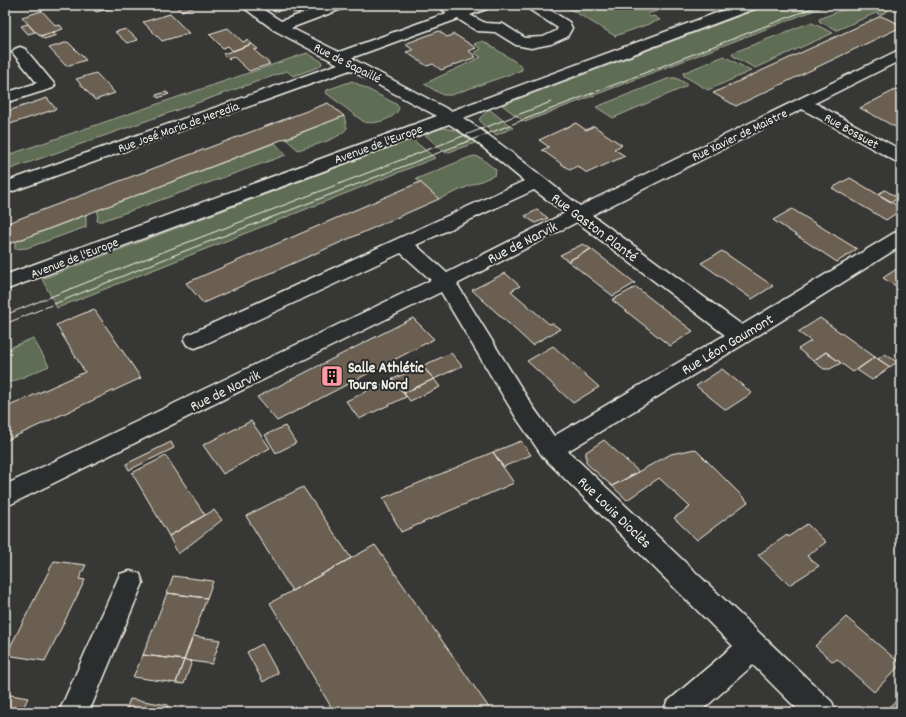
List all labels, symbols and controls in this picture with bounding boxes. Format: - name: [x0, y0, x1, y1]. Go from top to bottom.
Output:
- street label: Rue de Sapaillé: [310, 39, 384, 90]
- street label: Rue José Maria de Heredia: [116, 97, 243, 159]
- street label: Rue Xavier de Maistre: [689, 105, 791, 168]
- street label: Rue Bossuet: [820, 109, 882, 155]
- street label: Avenue de l'Europe: [332, 120, 426, 170]
- street label: Rue Gaston Planté: [546, 189, 642, 269]
- street label: Rue de Narvik: [484, 217, 562, 271]
- street label: Avenue de l'Europe: [28, 234, 122, 285]
- street label: Rue Léon Gaumont: [678, 309, 779, 382]
- place label: Salle Athlétic Tours Nord: [348, 358, 424, 397]
- building icon: Salle Athlétic Tours Nord: [319, 363, 345, 389]
- street label: Rue de Narvik: [187, 365, 265, 418]
- street label: Rue Louis Dioclès: [572, 472, 655, 554]

